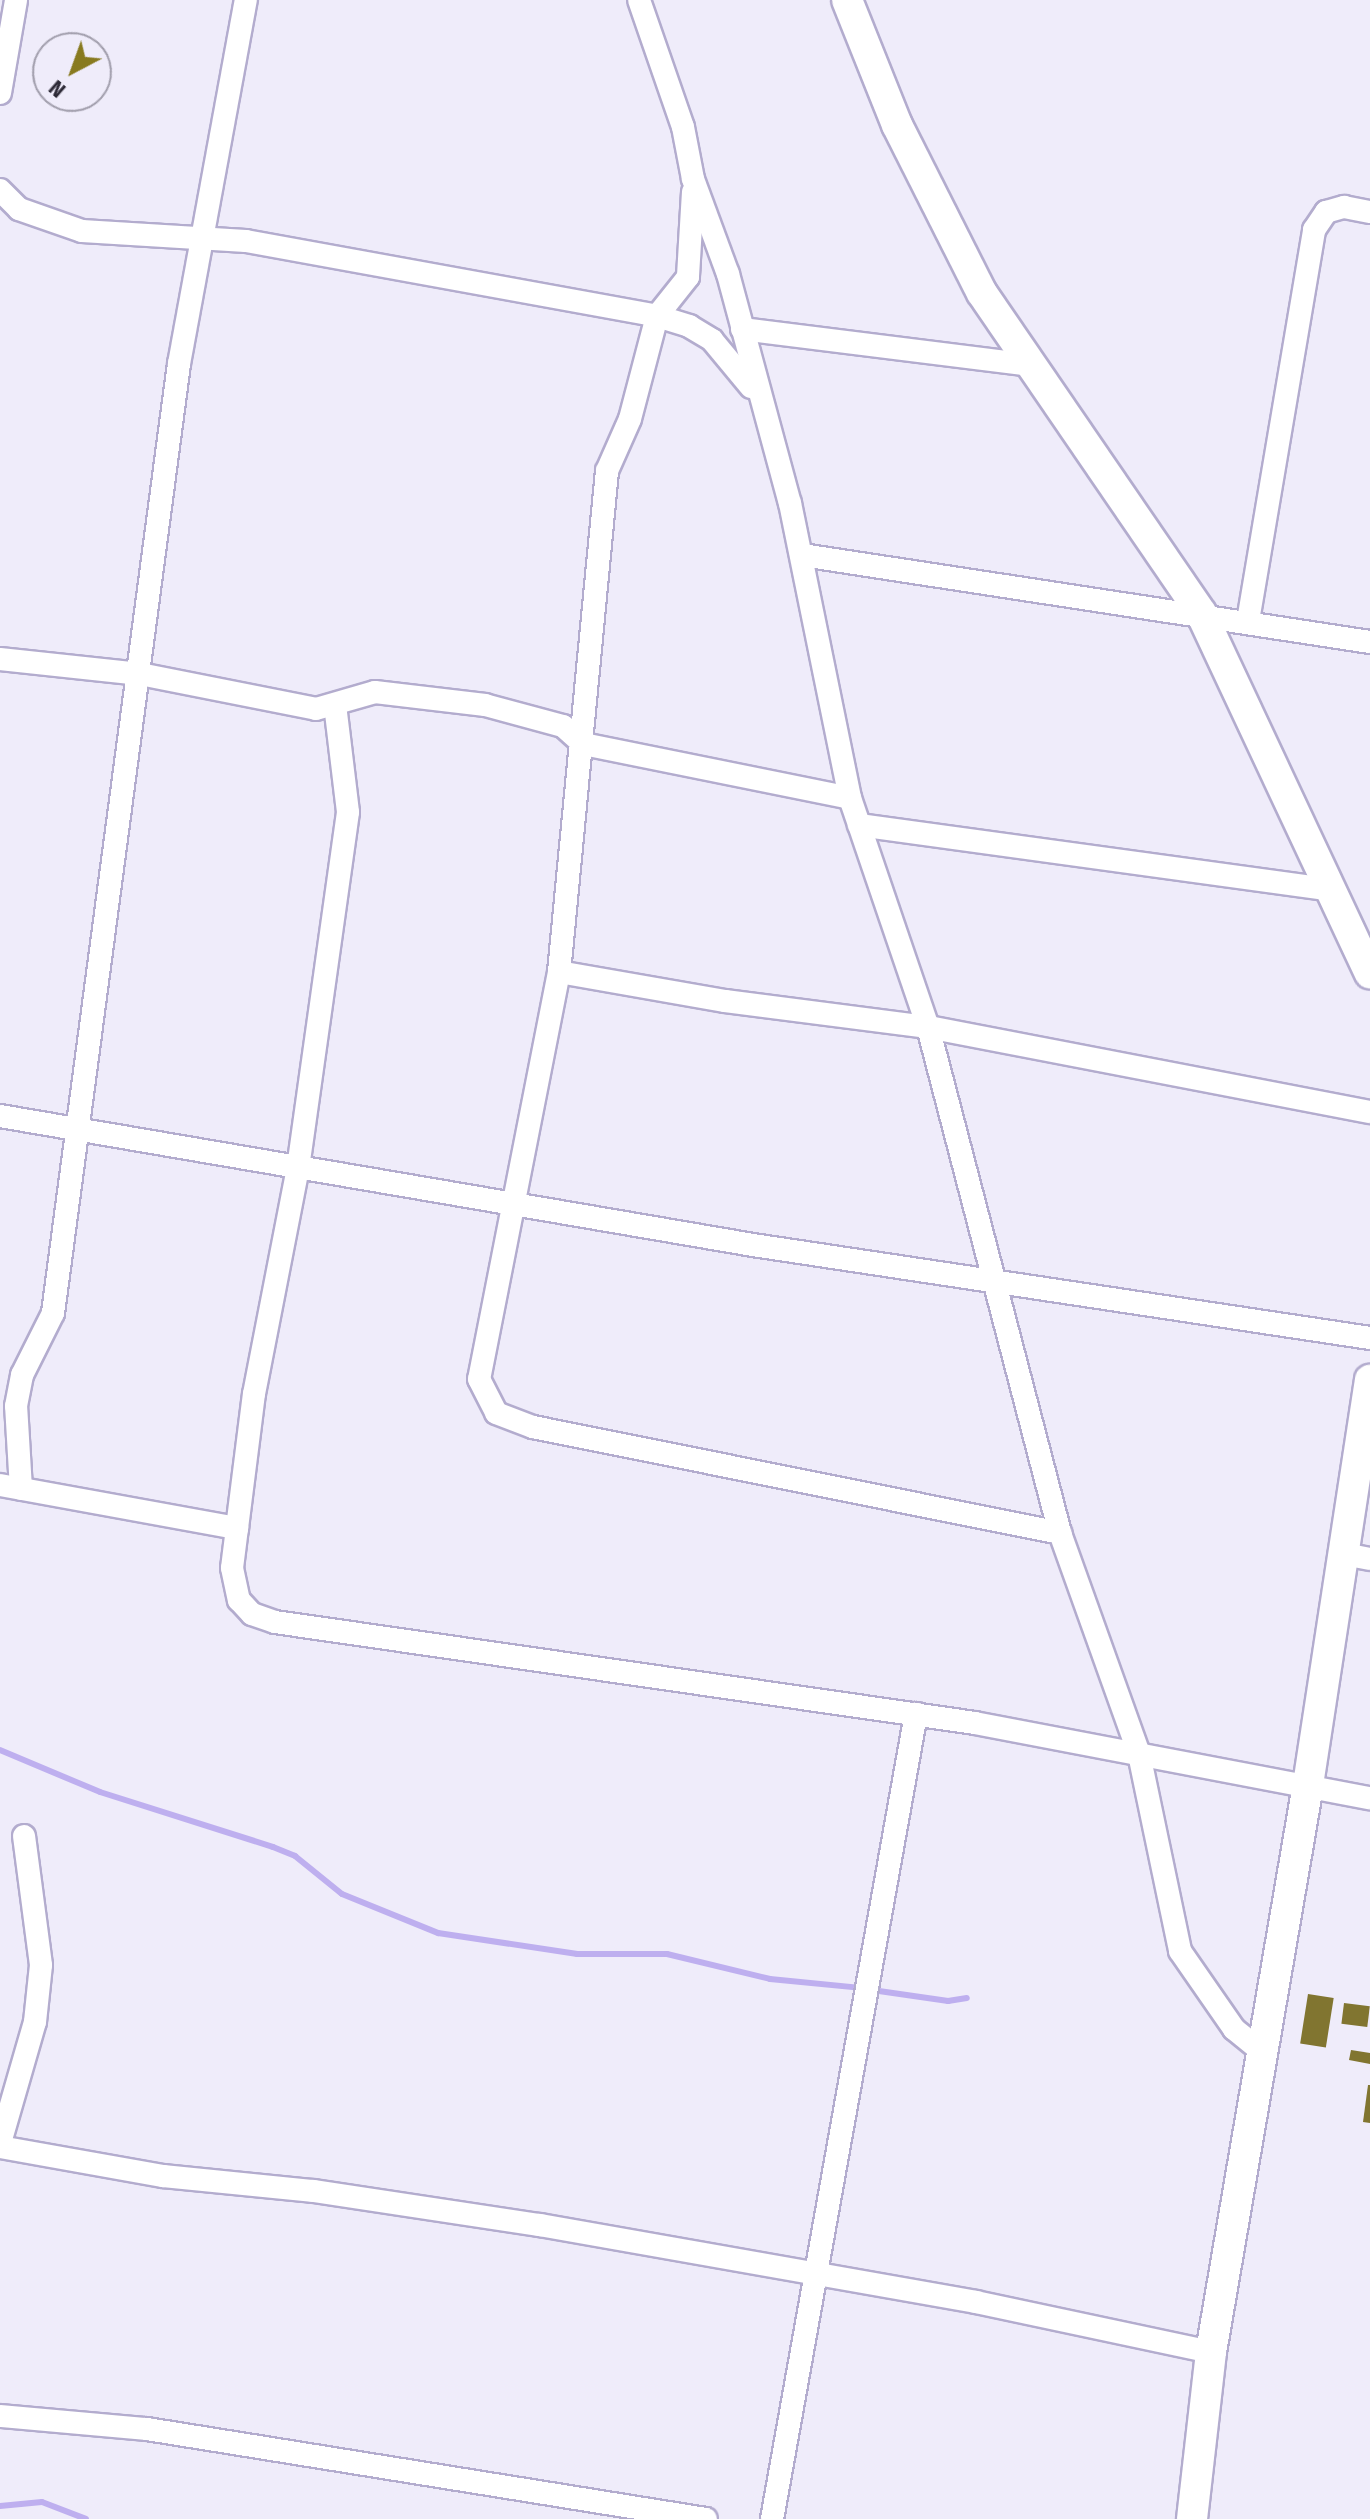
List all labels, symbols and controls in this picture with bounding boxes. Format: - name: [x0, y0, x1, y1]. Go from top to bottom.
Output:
- north arrow: [32, 32, 112, 112]
- text: N: [43, 74, 71, 103]

